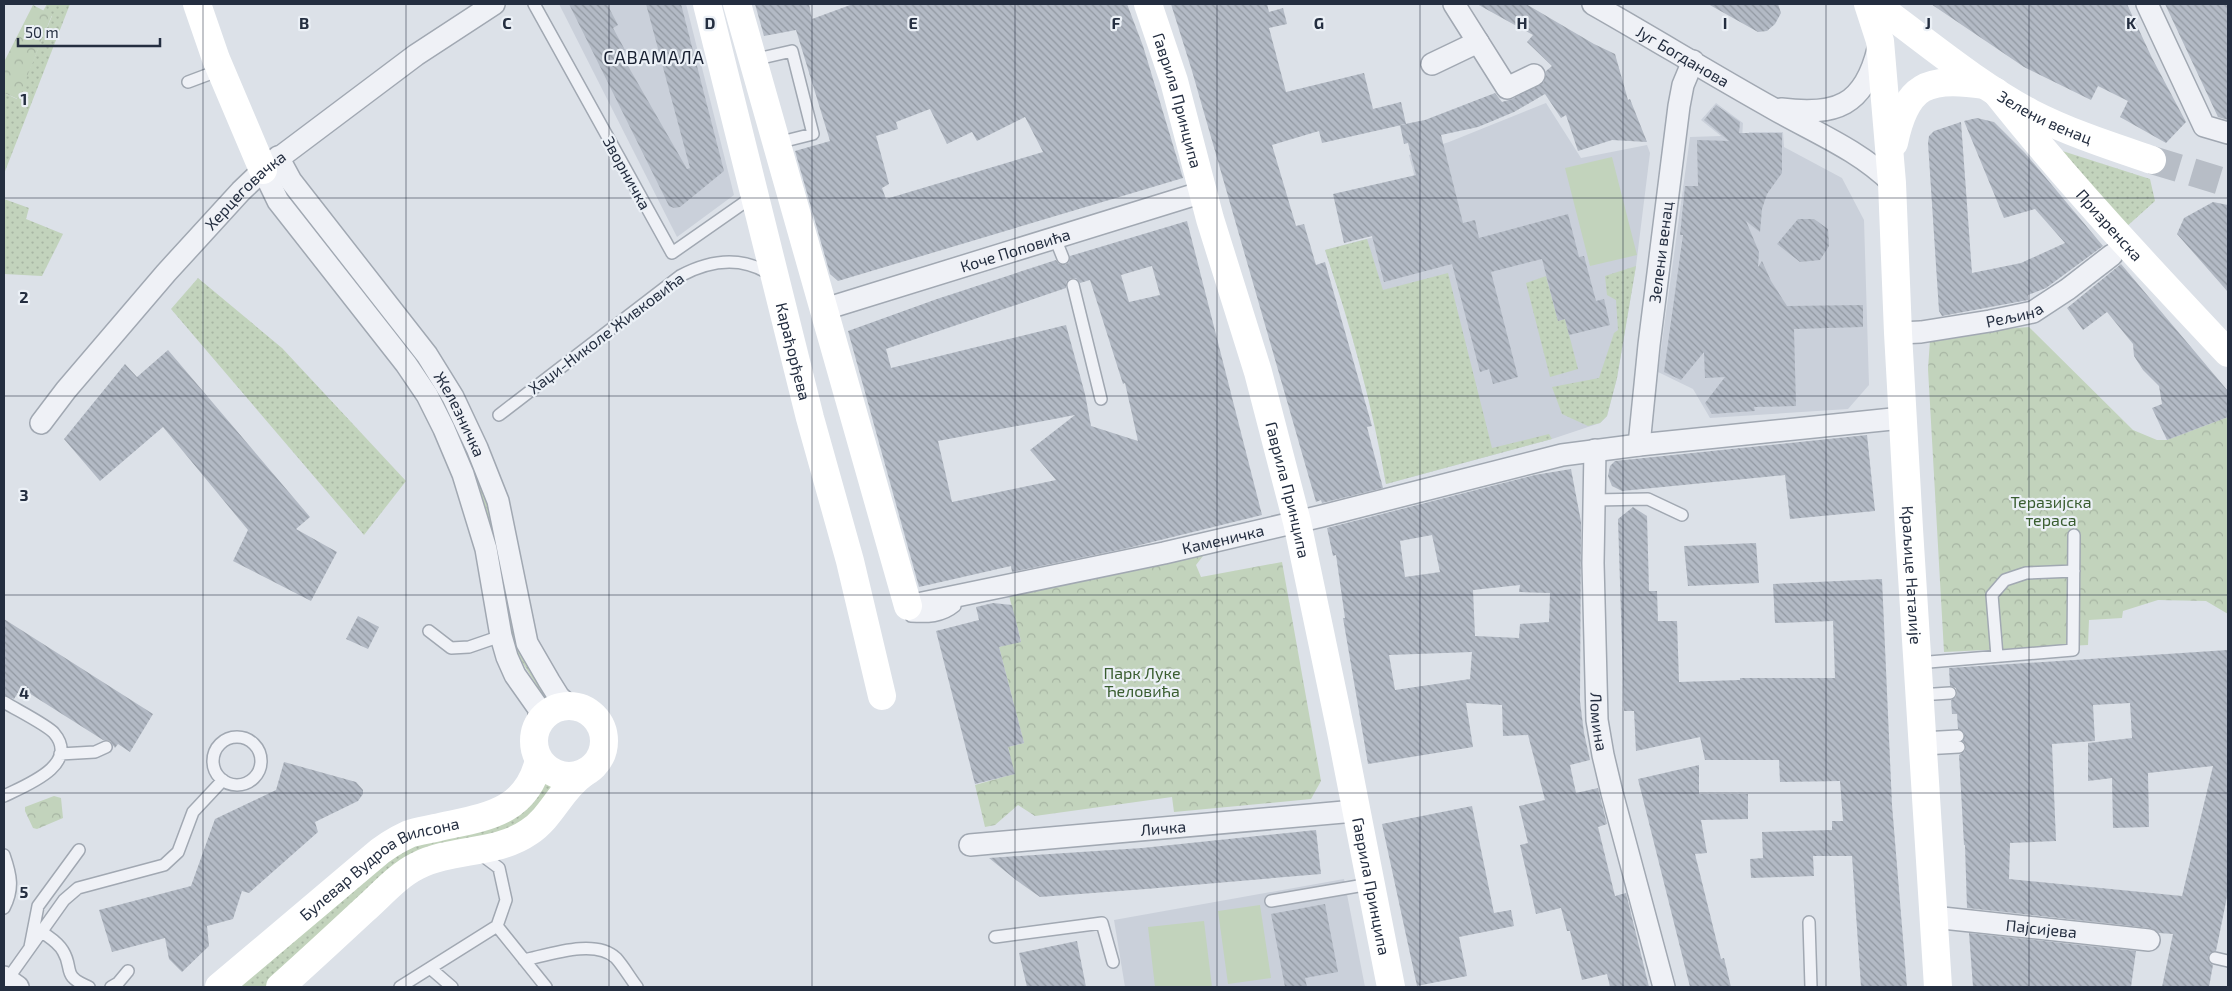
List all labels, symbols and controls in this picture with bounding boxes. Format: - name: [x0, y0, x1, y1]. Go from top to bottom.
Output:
- text: B: [299, 13, 309, 32]
- text: C: [502, 13, 512, 32]
- text: D: [705, 13, 716, 32]
- text: E: [908, 13, 918, 32]
- text: F: [1112, 13, 1121, 32]
- text: G: [1314, 13, 1324, 32]
- text: H: [1516, 13, 1528, 32]
- text: I: [1723, 13, 1727, 32]
- text: J: [1925, 13, 1931, 32]
- text: K: [2126, 13, 2137, 32]
- scale bar: [18, 15, 160, 47]
- street label: Југ Богданова: [1633, 21, 1733, 91]
- text: 50 m: [25, 23, 59, 41]
- street label: Гаврила Принципа: [1149, 30, 1206, 170]
- district label: САВАМАЛА: [603, 46, 705, 68]
- street label: Зелени венац: [1995, 86, 2095, 147]
- text: 1: [21, 89, 27, 108]
- street label: Зворничка: [600, 133, 655, 213]
- street label: Херцеговачка: [200, 146, 289, 233]
- street label: Призренска: [2073, 185, 2147, 265]
- street label: Зелени венац: [1644, 200, 1676, 304]
- street label: Коче Поповића: [958, 224, 1072, 276]
- street label: Хаџи-Николе Живковића: [524, 268, 687, 397]
- text: 2: [19, 287, 29, 306]
- street label: Рељина: [1984, 298, 2047, 331]
- street label: Карађорђева: [773, 300, 815, 402]
- street label: Железничка: [431, 368, 490, 459]
- street label: Гаврила Принципа: [1262, 420, 1314, 560]
- text: 3: [19, 485, 29, 504]
- park label: Теразијска тераса: [2011, 492, 2091, 529]
- street label: Краљице Наталије: [1899, 505, 1926, 645]
- street label: Каменичка: [1180, 520, 1266, 557]
- park label: Парк Луке Ћеловића: [1103, 663, 1181, 700]
- text: 4: [19, 683, 29, 702]
- street label: Ломина: [1587, 692, 1612, 753]
- street label: Булевар Вудроа Вилсона: [295, 813, 461, 924]
- street label: Личка: [1140, 816, 1187, 839]
- street label: Гаврила Принципа: [1349, 816, 1395, 957]
- text: 5: [20, 882, 29, 901]
- street label: Пајсијева: [2005, 915, 2078, 941]

